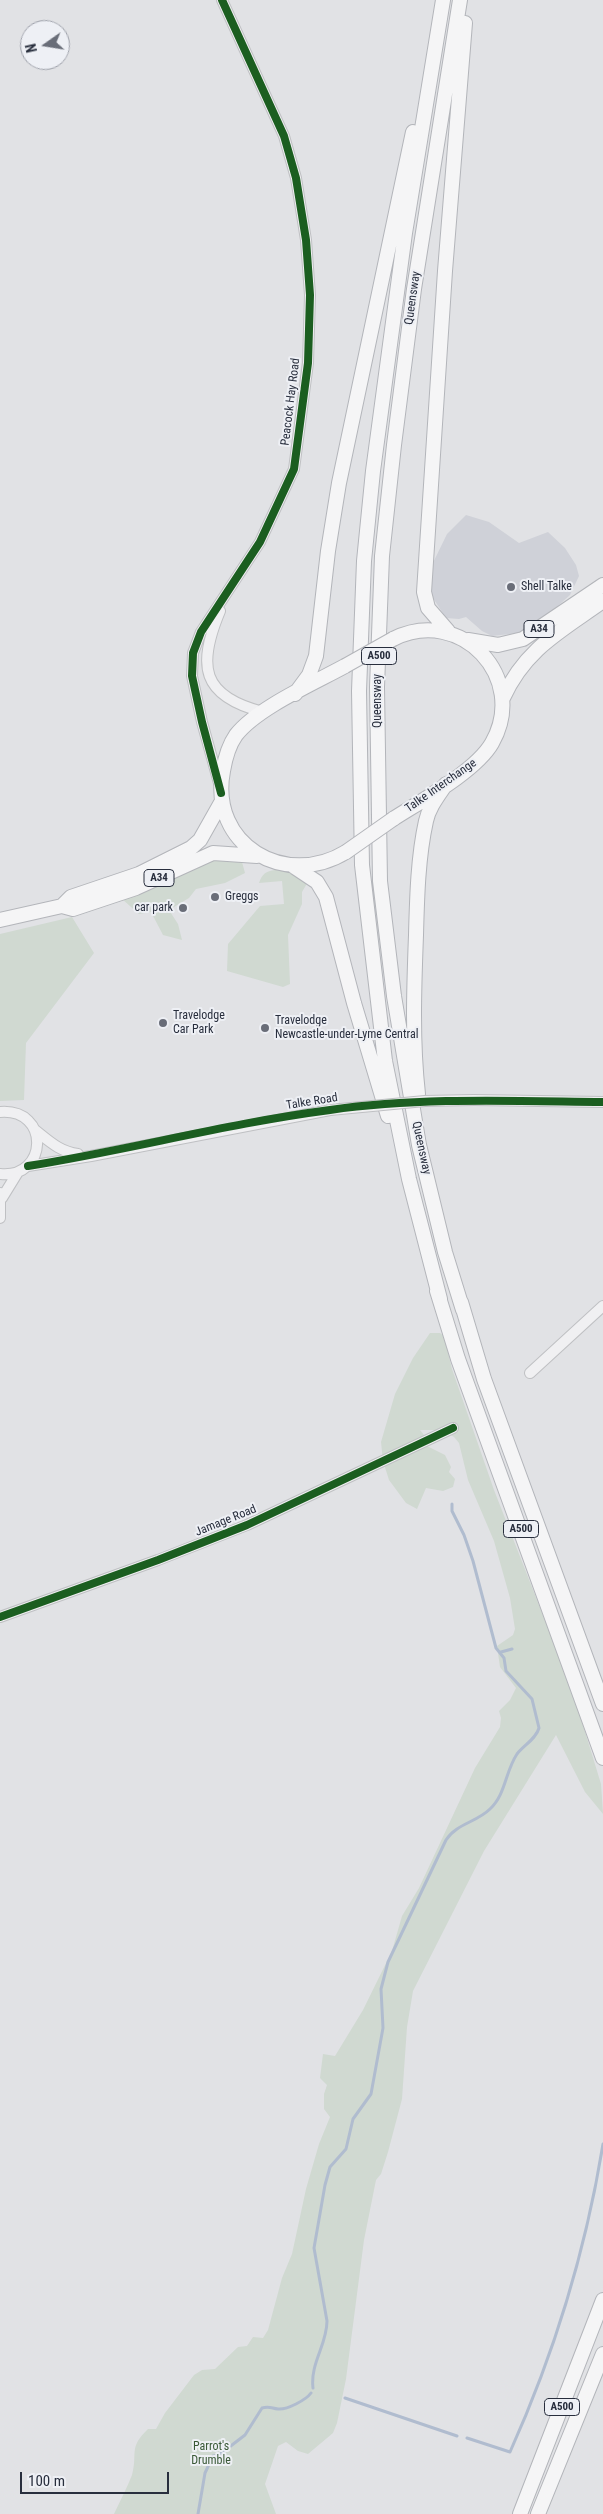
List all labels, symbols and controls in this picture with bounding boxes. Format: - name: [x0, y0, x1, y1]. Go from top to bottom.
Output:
- north arrow: [20, 20, 70, 70]
- text: N: [23, 42, 40, 54]
- street label: Queensway: [402, 270, 424, 326]
- street label: Peacock Hay Road: [278, 357, 304, 447]
- place label: Shell Talke: [521, 580, 572, 594]
- marker: Shell Talke: [505, 581, 517, 593]
- road number: A34: [524, 620, 554, 638]
- road number: A500: [362, 648, 396, 664]
- street label: Queensway: [371, 674, 385, 728]
- street label: Talke Interchange: [403, 756, 479, 816]
- road number: A34: [144, 870, 174, 886]
- place label: Greggs: [225, 890, 259, 904]
- marker: Greggs: [209, 891, 221, 903]
- place label: car park: [135, 901, 173, 915]
- marker: car park: [177, 902, 189, 914]
- place label: Travelodge Car Park: [173, 1009, 225, 1037]
- place label: Travelodge Newcastle-under-Lyme Central: [275, 1014, 418, 1042]
- marker: Travelodge Car Park: [157, 1017, 169, 1029]
- marker: Travelodge Newcastle-under-Lyme Central: [259, 1022, 271, 1034]
- street label: Talke Road: [285, 1091, 339, 1113]
- street label: Queensway: [408, 1120, 434, 1176]
- street label: Jamage Road: [193, 1502, 259, 1540]
- road number: A500: [504, 1520, 538, 1538]
- road number: A500: [544, 2398, 580, 2416]
- park label: Parrot's Drumble: [191, 2440, 231, 2468]
- scale bar: [22, 2462, 171, 2494]
- text: 100 m: [28, 2472, 65, 2490]

